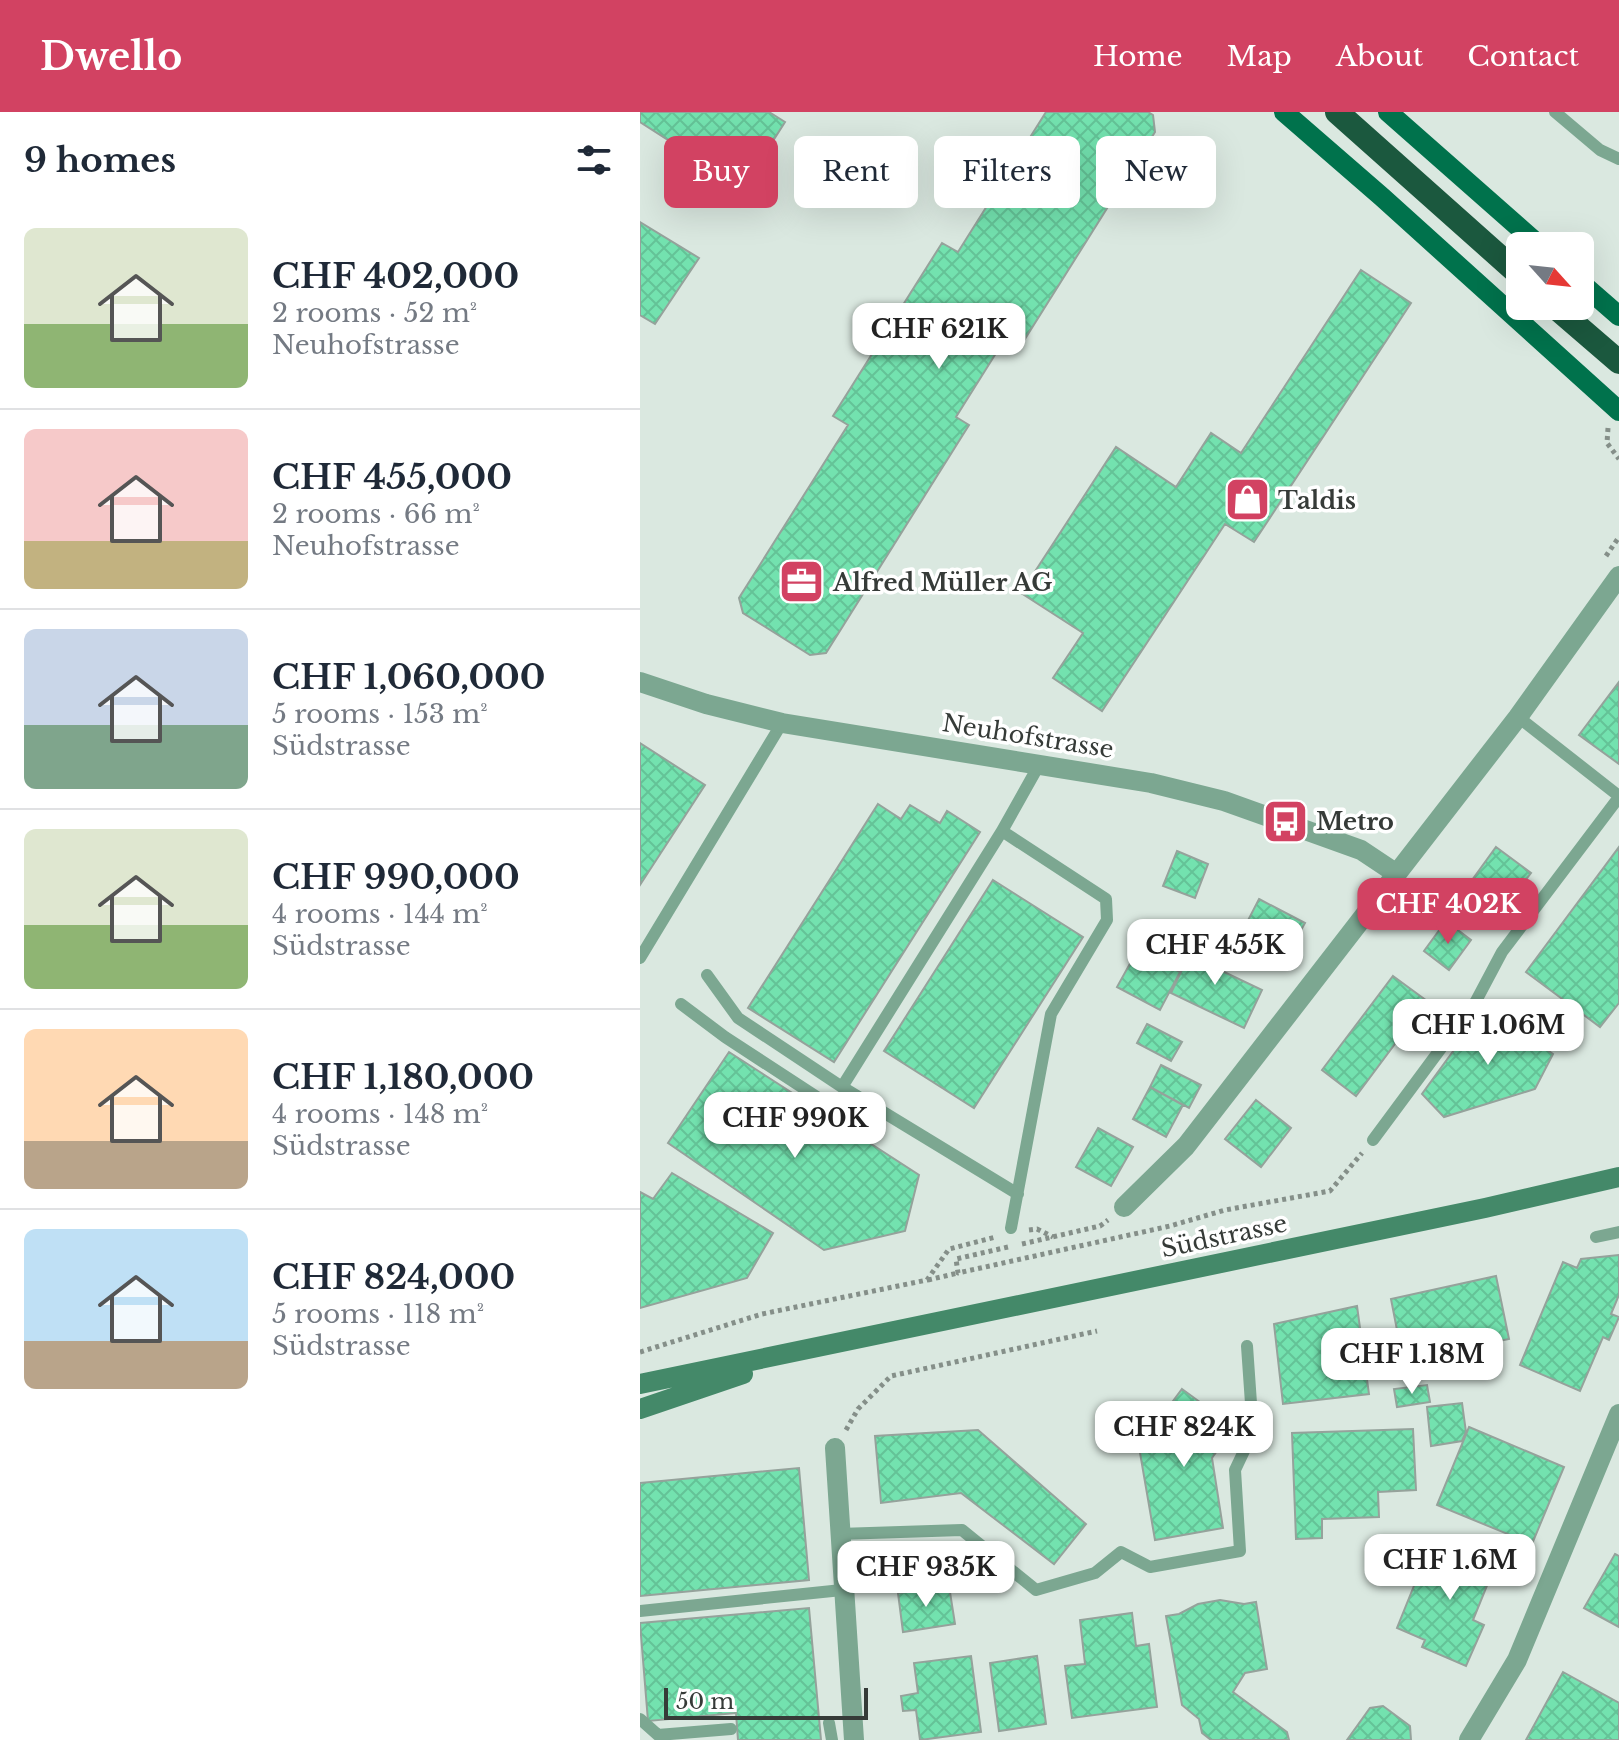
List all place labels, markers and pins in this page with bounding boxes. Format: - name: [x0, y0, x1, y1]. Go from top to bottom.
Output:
- pin: CHF 621K: [856, 303, 1022, 371]
- shop icon: Taldis: [1223, 476, 1271, 524]
- place label: Taldis: [1278, 486, 1356, 515]
- office icon: Alfred Müller AG: [778, 558, 826, 606]
- place label: Alfred Müller AG: [832, 568, 1052, 597]
- bus stop icon: Metro: [1261, 797, 1309, 845]
- place label: Metro: [1316, 807, 1394, 836]
- pin: CHF 402K: [1365, 878, 1531, 946]
- pin: CHF 455K: [1132, 919, 1298, 987]
- pin: CHF 1.06M: [1396, 999, 1580, 1067]
- pin: CHF 990K: [712, 1092, 878, 1160]
- pin: CHF 1.18M: [1320, 1328, 1504, 1396]
- pin: CHF 824K: [1101, 1401, 1267, 1469]
- pin: CHF 1.6M: [1367, 1534, 1533, 1602]
- pin: CHF 935K: [843, 1541, 1009, 1609]

